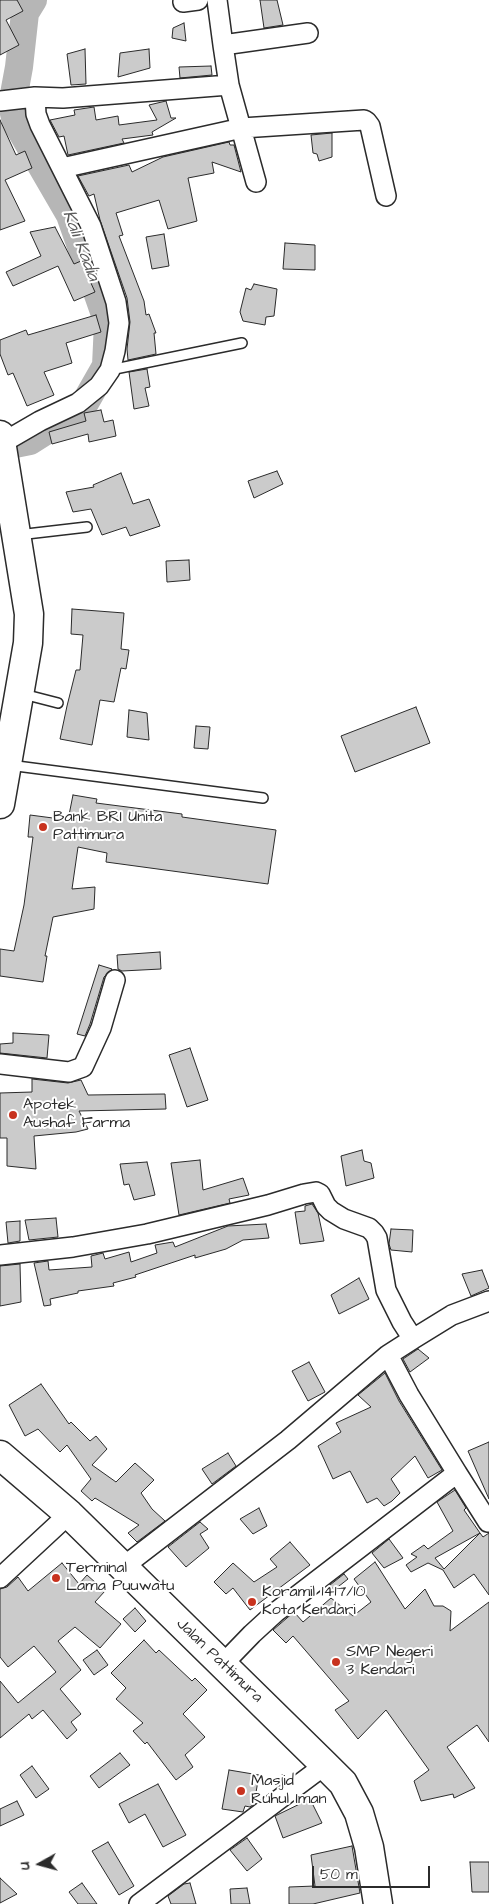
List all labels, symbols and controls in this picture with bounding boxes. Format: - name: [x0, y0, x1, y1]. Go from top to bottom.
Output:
- water label: Kali Kadia: [57, 208, 103, 284]
- place label: Bank BRI Unita Pattimura: [53, 808, 162, 846]
- marker: Bank BRI Unita Pattimura: [37, 821, 49, 833]
- place label: Apotek Aushaf Farma: [23, 1096, 130, 1134]
- marker: Apotek Aushaf Farma: [7, 1109, 19, 1121]
- place label: Terminal Lama Puuwatu: [66, 1559, 174, 1597]
- marker: Terminal Lama Puuwatu: [50, 1572, 62, 1584]
- place label: Koramil 1417/10 Kota Kendari: [262, 1583, 366, 1621]
- marker: Koramil 1417/10 Kota Kendari: [246, 1596, 258, 1608]
- street label: Jalan Pattimura: [172, 1615, 266, 1707]
- place label: SMP Negeri 3 Kendari: [346, 1643, 433, 1681]
- marker: SMP Negeri 3 Kendari: [330, 1656, 342, 1668]
- place label: Masjid Ruhul Iman: [251, 1772, 327, 1810]
- marker: Masjid Ruhul Iman: [235, 1785, 247, 1797]
- north arrow: [15, 1839, 65, 1889]
- scale bar: [314, 1856, 432, 1888]
- text: U: [15, 1861, 36, 1871]
- text: 50 m: [320, 1864, 358, 1885]

